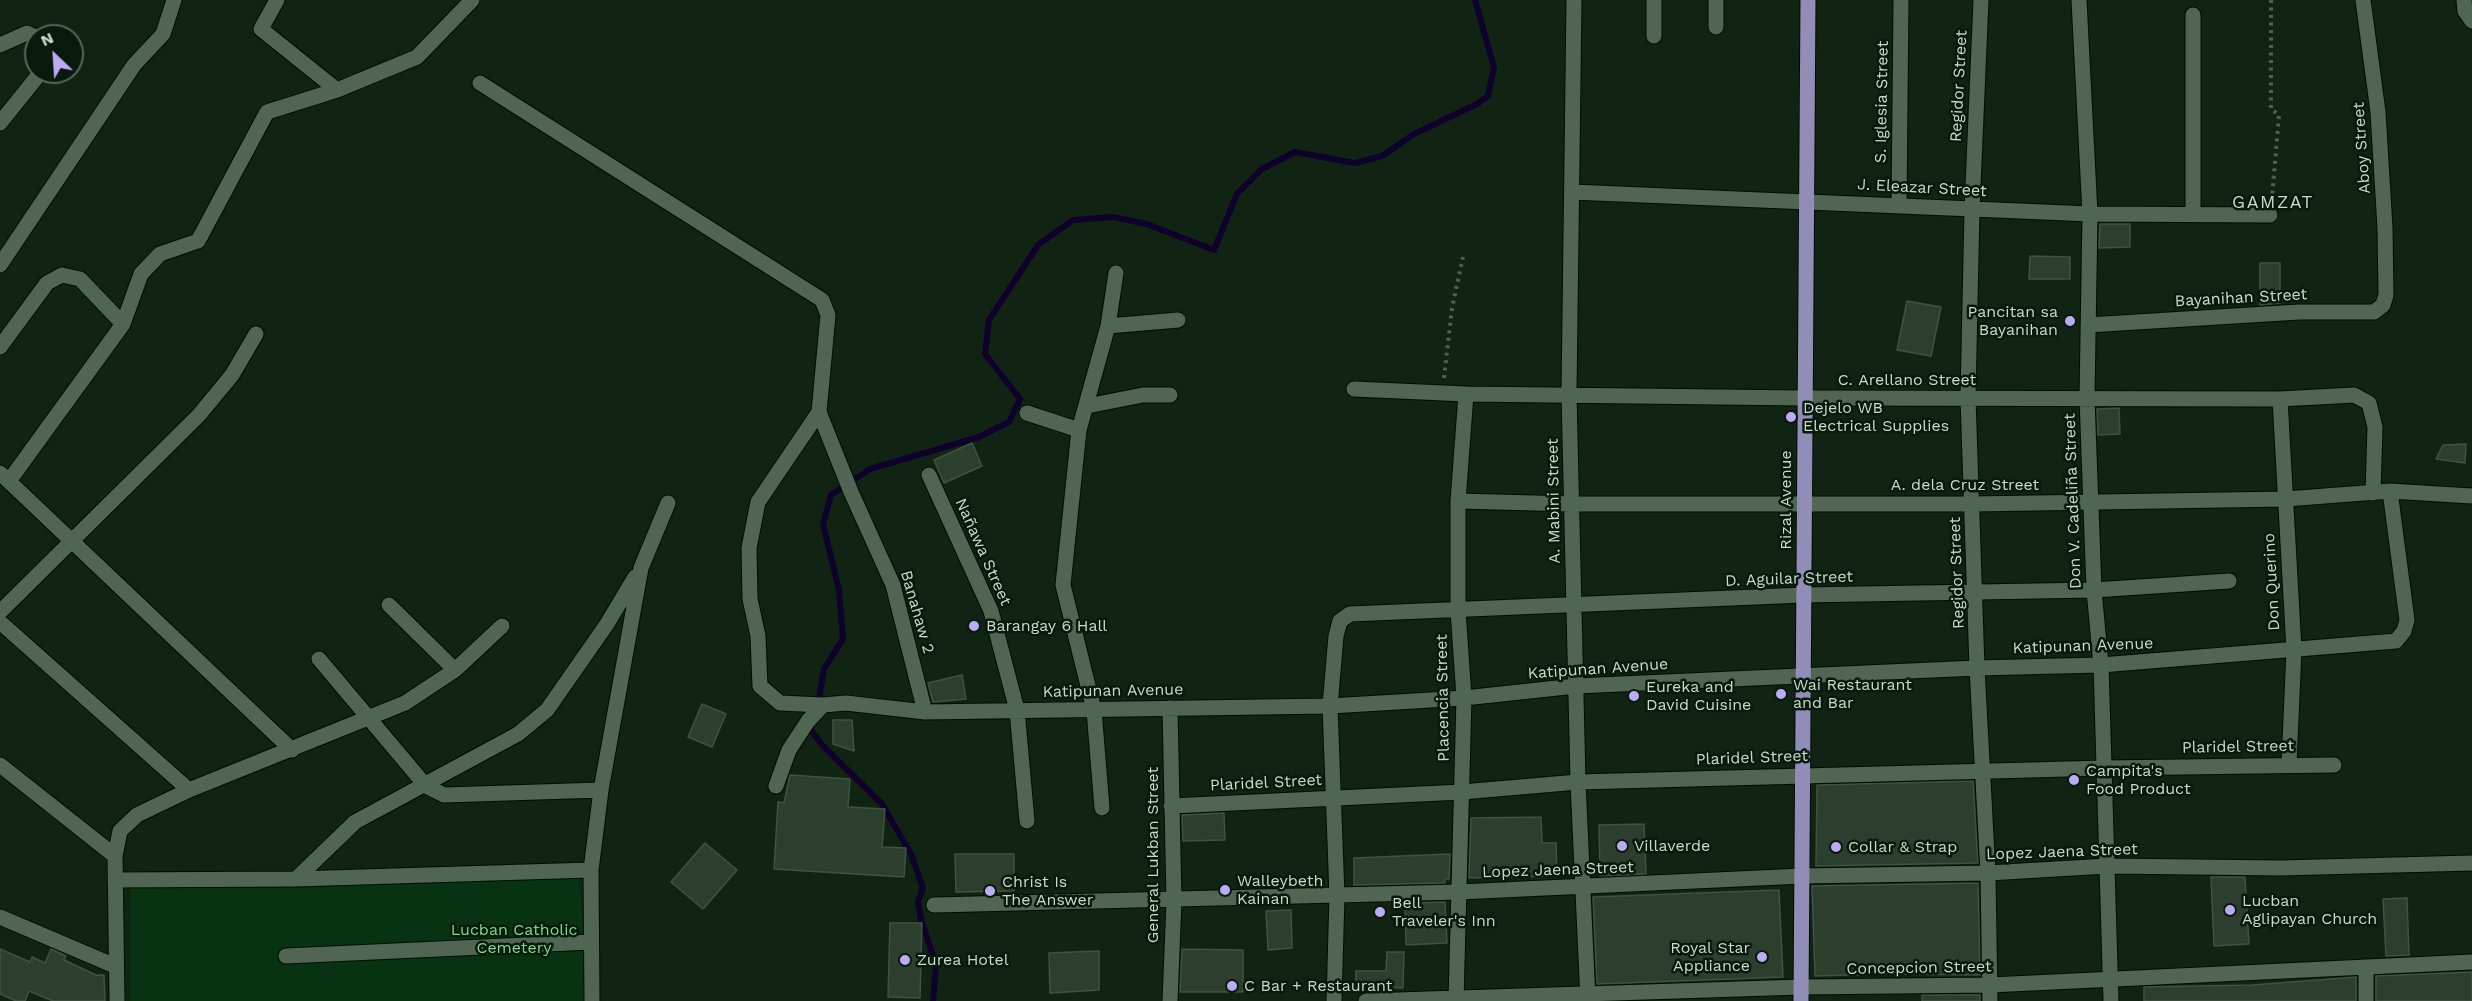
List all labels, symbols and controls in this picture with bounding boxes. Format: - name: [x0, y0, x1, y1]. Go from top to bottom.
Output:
- north arrow: [24, 24, 84, 84]
- text: N: [38, 28, 56, 50]
- street label: Regidor Street: [1946, 30, 1972, 142]
- street label: S. Iglesia Street: [1871, 41, 1893, 163]
- street label: Aboy Street: [2349, 102, 2375, 194]
- street label: J. Eleazar Street: [1857, 175, 1987, 201]
- district label: GAMZAT: [2232, 192, 2314, 214]
- street label: Bayanihan Street: [2174, 285, 2308, 311]
- place label: Pancitan sa Bayanihan: [1967, 302, 2058, 340]
- marker: Pancitan sa Bayanihan: [2063, 314, 2077, 328]
- street label: C. Arellano Street: [1838, 370, 1976, 390]
- place label: Dejelo WB Electrical Supplies: [1803, 398, 1949, 436]
- marker: Dejelo WB Electrical Supplies: [1784, 410, 1798, 424]
- street label: Don V. Cadeliña Street: [2060, 413, 2086, 589]
- street label: A. Mabini Street: [1543, 438, 1565, 564]
- street label: Rizal Avenue: [1776, 450, 1796, 550]
- street label: A. dela Cruz Street: [1891, 475, 2039, 495]
- street label: Nañawa Street: [951, 495, 1015, 609]
- street label: Regidor Street: [1945, 517, 1969, 629]
- street label: Don Querino: [2260, 533, 2284, 631]
- street label: D. Aguilar Street: [1725, 567, 1853, 591]
- street label: Banahaw 2: [896, 568, 938, 656]
- place label: Barangay 6 Hall: [986, 616, 1107, 636]
- marker: Barangay 6 Hall: [967, 619, 981, 633]
- street label: Placencia Street: [1432, 634, 1454, 762]
- street label: Katipunan Avenue: [2012, 634, 2154, 658]
- street label: Katipunan Avenue: [1527, 655, 1669, 683]
- place label: Wai Restaurant and Bar: [1793, 675, 1912, 713]
- place label: Eureka and David Cuisine: [1646, 677, 1751, 715]
- street label: Katipunan Avenue: [1042, 680, 1184, 702]
- marker: Wai Restaurant and Bar: [1774, 687, 1788, 701]
- marker: Eureka and David Cuisine: [1627, 689, 1641, 703]
- street label: Plaridel Street: [2182, 736, 2294, 758]
- street label: Plaridel Street: [1696, 746, 1808, 770]
- place label: Campita's Food Product: [2086, 761, 2191, 799]
- street label: General Lukban Street: [1143, 767, 1163, 943]
- street label: Plaridel Street: [1209, 770, 1323, 796]
- marker: Campita's Food Product: [2067, 773, 2081, 787]
- place label: Villaverde: [1634, 836, 1710, 856]
- place label: Collar & Strap: [1848, 837, 1957, 857]
- marker: Villaverde: [1615, 839, 1629, 853]
- marker: Collar & Strap: [1829, 840, 1843, 854]
- street label: Lopez Jaena Street: [1986, 840, 2138, 864]
- street label: Lopez Jaena Street: [1482, 858, 1634, 882]
- place label: Walleybeth Kainan: [1237, 871, 1323, 909]
- place label: Christ Is The Answer: [1002, 872, 1093, 910]
- marker: Walleybeth Kainan: [1218, 883, 1232, 897]
- marker: Christ Is The Answer: [983, 884, 997, 898]
- place label: Lucban Aglipayan Church: [2242, 891, 2377, 929]
- place label: Bell Traveler's Inn: [1392, 893, 1496, 931]
- marker: Lucban Aglipayan Church: [2223, 903, 2237, 917]
- marker: Bell Traveler's Inn: [1373, 905, 1387, 919]
- park label: Lucban Catholic Cemetery: [451, 920, 577, 958]
- place label: Royal Star Appliance: [1670, 938, 1750, 976]
- place label: Zurea Hotel: [917, 950, 1009, 970]
- marker: Royal Star Appliance: [1755, 950, 1769, 964]
- marker: Zurea Hotel: [898, 953, 912, 967]
- street label: Concepcion Street: [1846, 957, 1992, 979]
- place label: C Bar + Restaurant: [1244, 976, 1393, 996]
- marker: C Bar + Restaurant: [1225, 979, 1239, 993]

